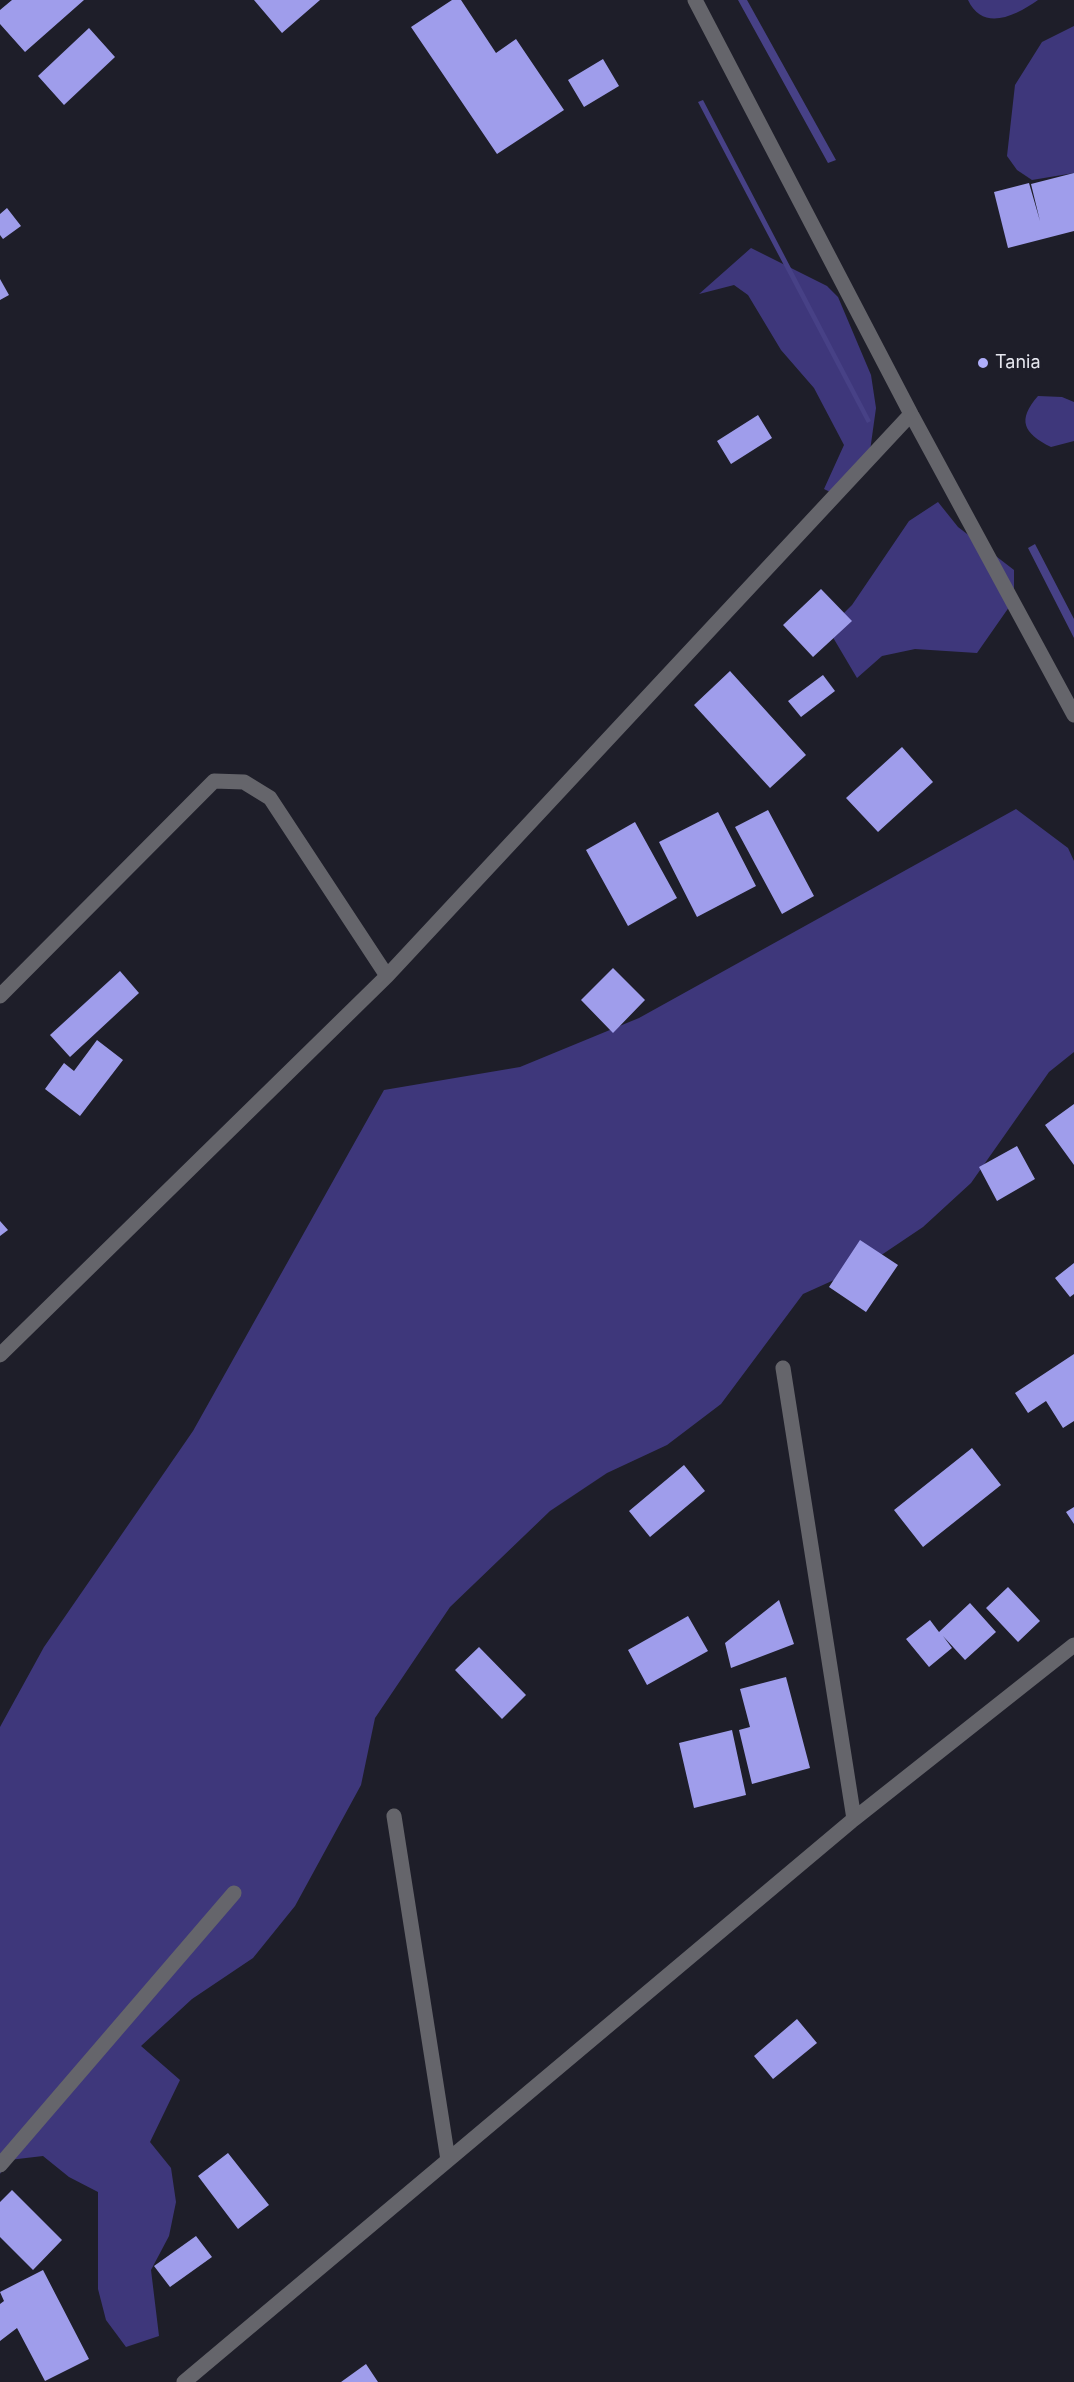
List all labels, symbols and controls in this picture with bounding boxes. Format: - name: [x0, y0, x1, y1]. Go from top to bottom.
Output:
- place label: Tania: [995, 352, 1041, 374]
- marker: Tania: [976, 356, 990, 370]

